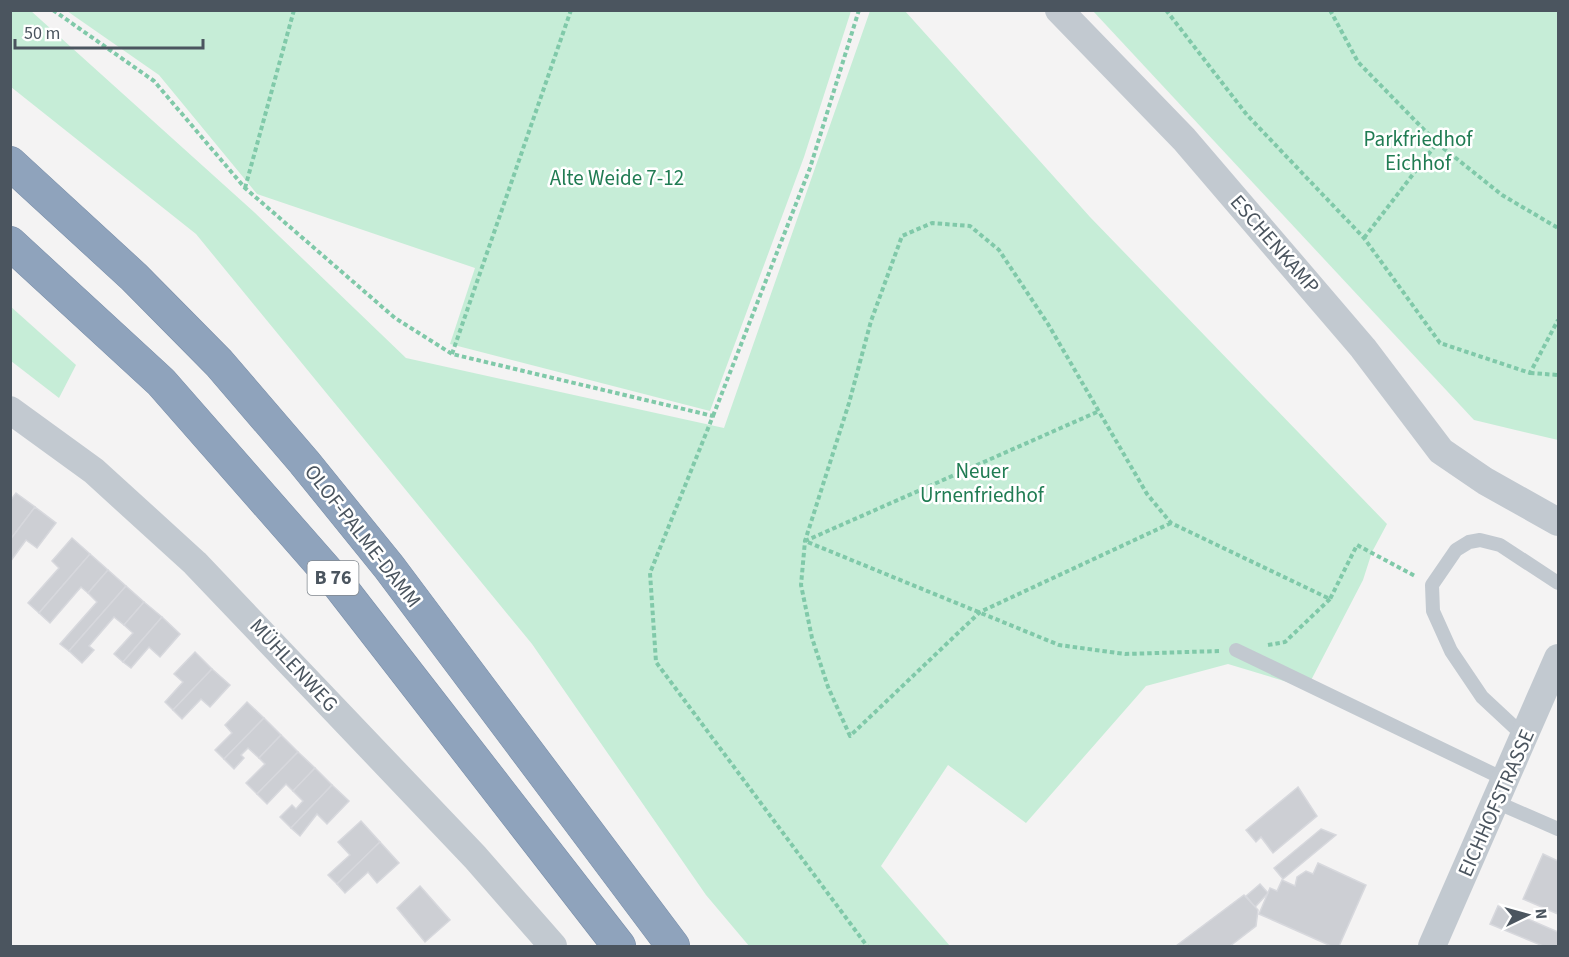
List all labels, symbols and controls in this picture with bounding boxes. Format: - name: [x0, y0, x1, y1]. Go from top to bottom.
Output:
- scale bar: [15, 12, 202, 50]
- text: 50 m: [24, 21, 60, 46]
- park label: Parkfriedhof Eichhof: [1364, 124, 1473, 178]
- park label: Alte Weide 7-12: [550, 163, 684, 193]
- street label: ESCHENKAMP: [1223, 188, 1327, 300]
- park label: Neuer Urnenfriedhof: [920, 456, 1045, 510]
- street label: OLOF-PALME-DAMM: [297, 458, 429, 614]
- road number: B 76: [308, 561, 358, 595]
- street label: MÜHLENWEG: [243, 612, 345, 718]
- street label: EICHHOFSTRASSE: [1450, 725, 1542, 881]
- north arrow: [1497, 885, 1557, 945]
- text: N: [1530, 908, 1552, 920]

